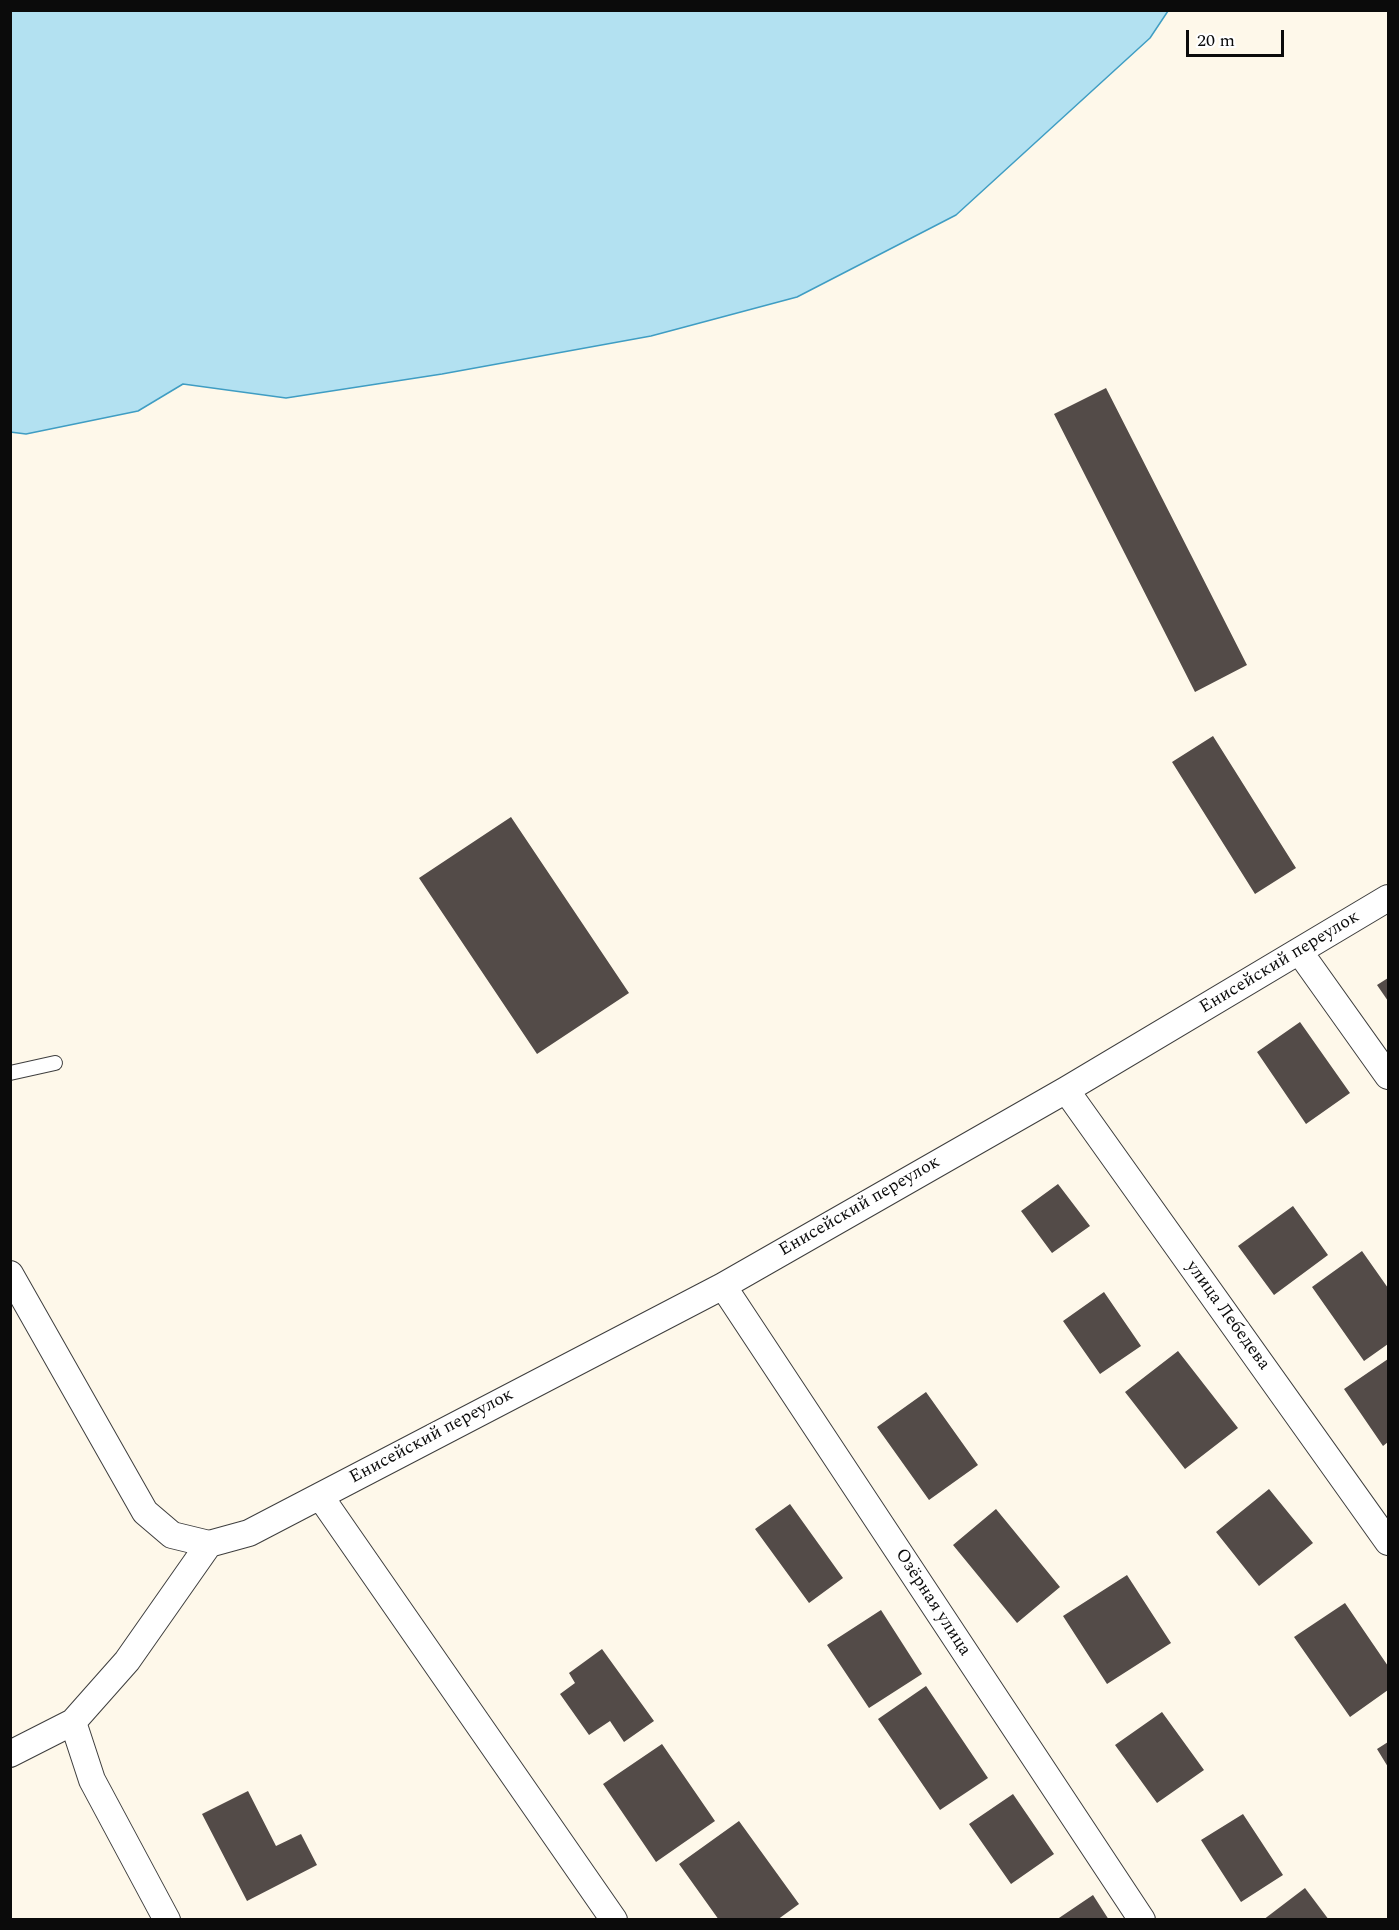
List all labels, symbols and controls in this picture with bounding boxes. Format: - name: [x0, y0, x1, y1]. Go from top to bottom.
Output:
- scale bar: [1189, 18, 1286, 56]
- text: 20 m: [1197, 27, 1235, 54]
- street label: Енисейский переулок: [1196, 907, 1364, 1019]
- street label: Енисейский переулок: [776, 1152, 944, 1262]
- street label: улица Лебедева: [1180, 1257, 1274, 1375]
- street label: Енисейский переулок: [346, 1385, 518, 1489]
- street label: Озёрная улица: [889, 1545, 975, 1661]

